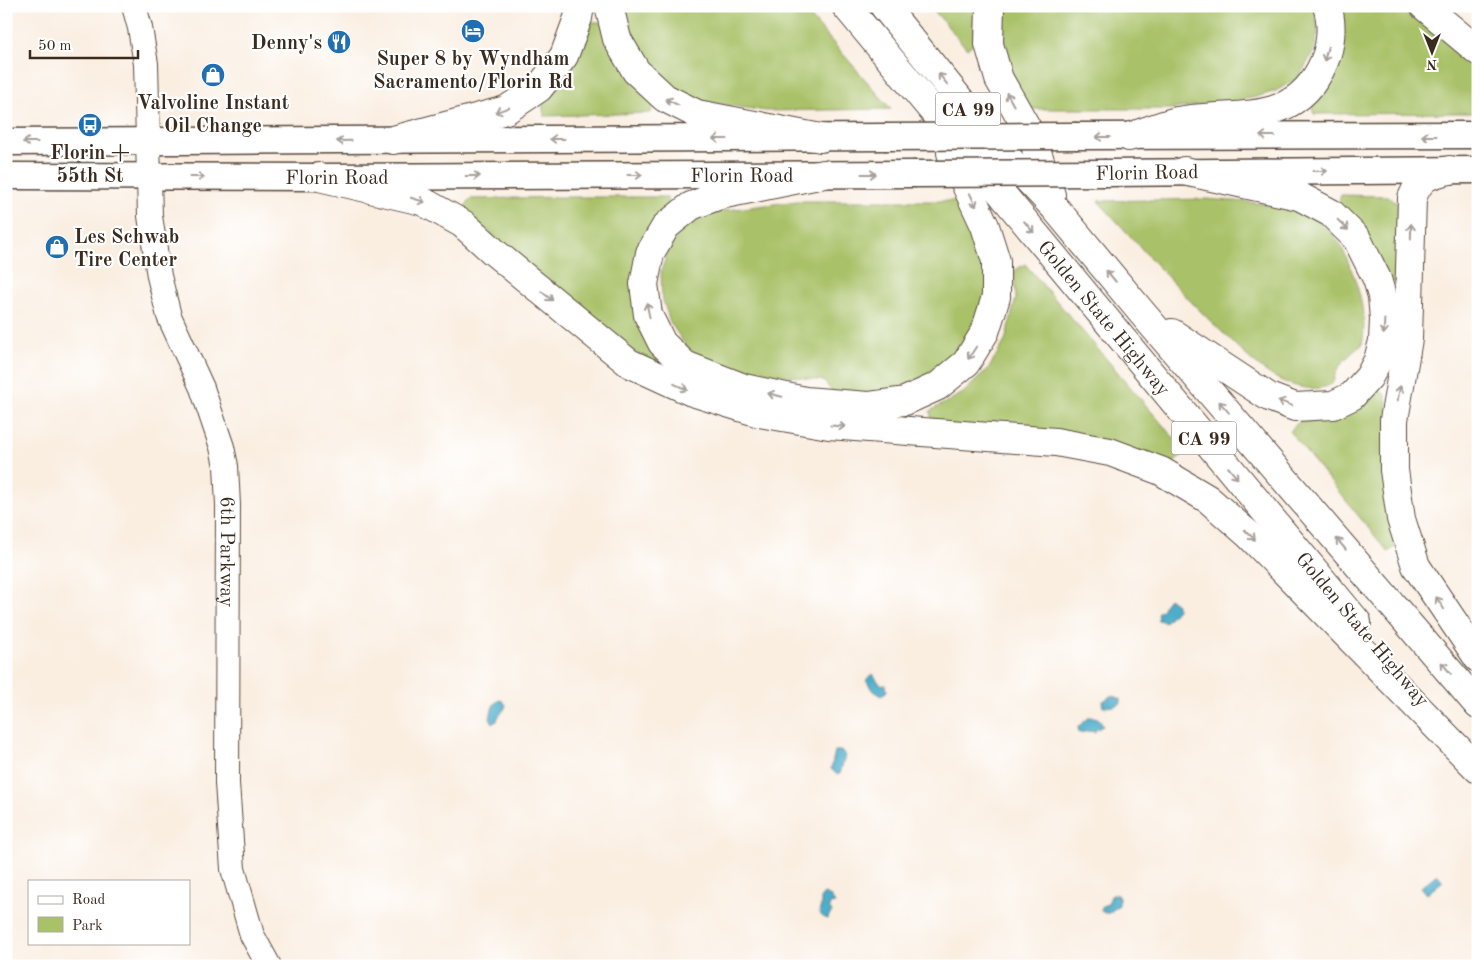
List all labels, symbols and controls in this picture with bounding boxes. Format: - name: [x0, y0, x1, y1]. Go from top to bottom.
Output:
- hotel icon: Super 8 by Wyndham Sacramento/Florin Rd: [460, 18, 486, 44]
- scale bar: [30, 28, 138, 60]
- north arrow: [1406, 28, 1456, 78]
- restaurant icon: Denny's: [326, 29, 352, 55]
- place label: Denny's: [251, 34, 322, 54]
- text: 50 m: [38, 39, 72, 54]
- one-way arrow: [1321, 45, 1330, 61]
- place label: Super 8 by Wyndham Sacramento/Florin Rd: [373, 50, 573, 93]
- text: N: [1426, 57, 1437, 71]
- shop icon: Valvoline Instant Oil Change: [200, 62, 226, 88]
- one-way arrow: [938, 73, 949, 86]
- road number: CA 99: [936, 92, 1000, 126]
- one-way arrow: [1005, 92, 1014, 107]
- place label: Valvoline Instant Oil Change: [137, 94, 289, 137]
- one-way arrow: [665, 96, 680, 106]
- one-way arrow: [495, 106, 510, 115]
- bus stop icon: Florin + 55th St: [77, 112, 103, 138]
- one-way arrow: [1259, 131, 1275, 141]
- one-way arrow: [1421, 131, 1438, 141]
- one-way arrow: [1095, 132, 1112, 142]
- one-way arrow: [549, 134, 566, 144]
- one-way arrow: [712, 134, 728, 144]
- one-way arrow: [337, 136, 353, 145]
- one-way arrow: [22, 137, 38, 147]
- place label: Florin + 55th St: [50, 144, 130, 187]
- street label: Florin Road: [1095, 163, 1199, 185]
- one-way arrow: [1312, 166, 1328, 176]
- street label: Florin Road: [690, 167, 794, 187]
- street label: Florin Road: [285, 169, 389, 189]
- one-way arrow: [860, 169, 876, 179]
- one-way arrow: [627, 170, 643, 180]
- one-way arrow: [464, 171, 481, 181]
- one-way arrow: [188, 172, 205, 182]
- one-way arrow: [969, 192, 979, 207]
- one-way arrow: [409, 196, 425, 206]
- one-way arrow: [1337, 219, 1349, 231]
- one-way arrow: [1023, 220, 1034, 233]
- one-way arrow: [1406, 223, 1416, 240]
- place label: Les Schwab Tire Center: [74, 228, 179, 271]
- shop icon: Les Schwab Tire Center: [44, 234, 70, 260]
- street label: Golden State Highway: [1033, 238, 1173, 401]
- one-way arrow: [1106, 270, 1117, 283]
- one-way arrow: [541, 291, 554, 302]
- one-way arrow: [643, 302, 652, 318]
- one-way arrow: [1379, 319, 1388, 335]
- one-way arrow: [966, 346, 976, 360]
- one-way arrow: [673, 382, 688, 392]
- one-way arrow: [1394, 385, 1404, 401]
- one-way arrow: [767, 389, 783, 399]
- one-way arrow: [1278, 398, 1294, 407]
- one-way arrow: [1218, 401, 1229, 414]
- one-way arrow: [830, 421, 846, 430]
- road number: CA 99: [1172, 422, 1236, 454]
- one-way arrow: [1228, 466, 1239, 479]
- street label: 6th Parkway: [216, 496, 236, 608]
- one-way arrow: [1243, 529, 1256, 541]
- one-way arrow: [1335, 538, 1346, 551]
- street label: Golden State Highway: [1291, 549, 1432, 712]
- one-way arrow: [1435, 597, 1445, 611]
- one-way arrow: [1440, 661, 1452, 674]
- legend: [28, 880, 190, 944]
- text: Road: [72, 893, 106, 908]
- text: Park: [72, 919, 103, 934]

